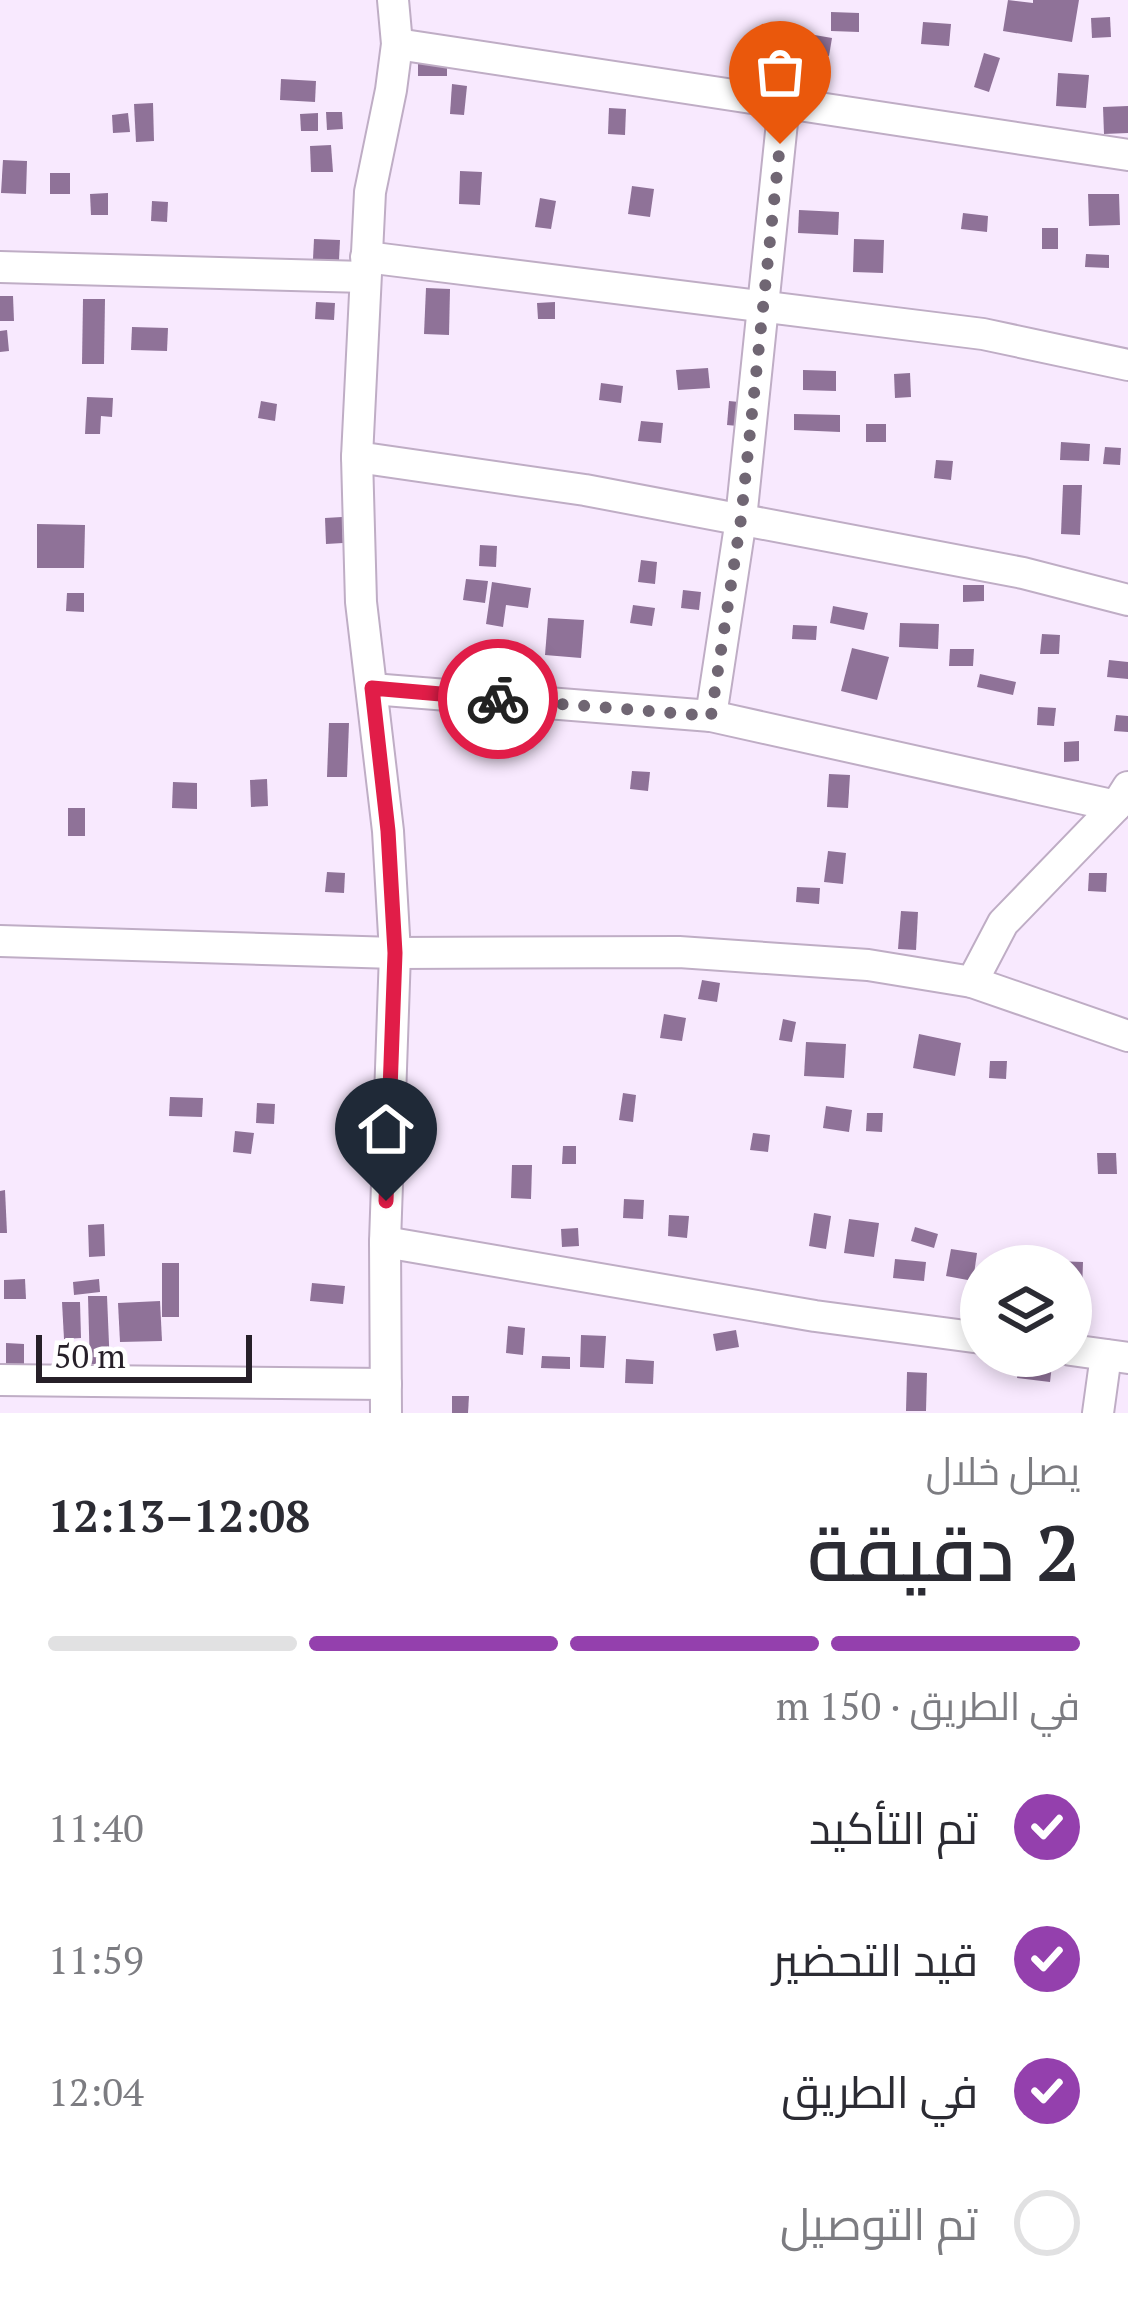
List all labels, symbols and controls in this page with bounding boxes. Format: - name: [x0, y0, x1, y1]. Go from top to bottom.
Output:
- pin: [729, 21.0, 831, 144]
- icon: bag: [747, 39, 813, 105]
- courier: [438, 639, 558, 759]
- icon: bike: [465, 666, 531, 732]
- pin: [335, 1078, 437, 1201]
- icon: home: [353, 1096, 419, 1162]
- map controls: [960, 1245, 1092, 1377]
- button: layers: [960, 1245, 1092, 1377]
- scale bar: [36, 1329, 252, 1382]
- text: 50 m: [54, 1334, 126, 1377]
- text: يصل خلال: [926, 1444, 1080, 1496]
- text: 12:08–12:13: [48, 1485, 310, 1545]
- text: 2 دقيقة: [807, 1500, 1080, 1603]
- text: في الطريق · 150 m: [776, 1679, 1080, 1731]
- icon: check: [1014, 1794, 1080, 1860]
- text: تم التأكيد: [809, 1797, 978, 1857]
- text: 11:40: [48, 1801, 144, 1853]
- icon: check: [1014, 1926, 1080, 1992]
- text: قيد التحضير: [772, 1929, 978, 1989]
- text: 11:59: [48, 1933, 144, 1985]
- icon: check: [1014, 2058, 1080, 2124]
- text: في الطريق: [781, 2061, 978, 2121]
- text: 12:04: [48, 2065, 144, 2117]
- text: تم التوصيل: [780, 2193, 978, 2253]

